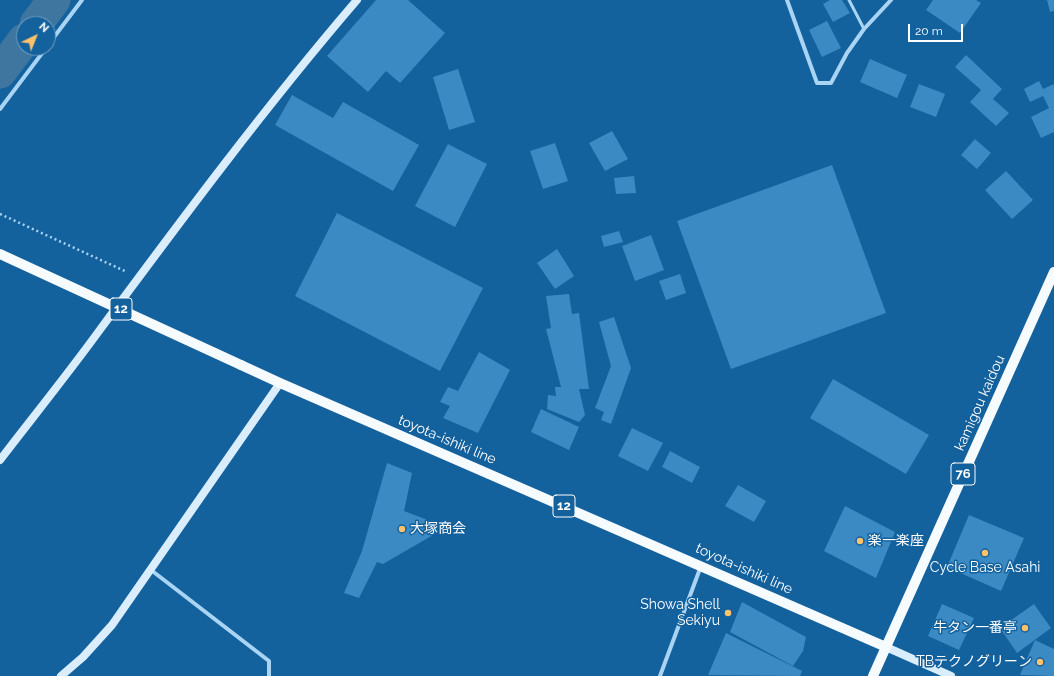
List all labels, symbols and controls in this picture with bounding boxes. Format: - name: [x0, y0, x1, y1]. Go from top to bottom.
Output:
- north arrow: [16, 16, 56, 56]
- scale bar: [910, 16, 965, 42]
- text: N: [36, 20, 51, 35]
- text: 20 m: [915, 24, 943, 38]
- road number: 12: [110, 298, 132, 320]
- street label: kamigou kaidou: [951, 352, 1009, 454]
- street label: toyota-ishiki line: [396, 412, 498, 468]
- road number: 76: [951, 463, 975, 485]
- road number: 12: [553, 495, 575, 517]
- place label: 大塚商会: [410, 521, 466, 537]
- marker: 大塚商会: [397, 524, 407, 534]
- place label: 楽一楽座: [868, 533, 924, 549]
- marker: 楽一楽座: [855, 536, 865, 546]
- street label: toyota-ishiki line: [693, 540, 795, 598]
- marker: Cycle Base Asahi: [980, 548, 990, 558]
- place label: Cycle Base Asahi: [930, 560, 1040, 576]
- place label: Showa Shell Sekiyu: [640, 597, 720, 630]
- marker: Showa Shell Sekiyu: [723, 608, 733, 618]
- place label: 牛タン一番亭: [933, 620, 1017, 636]
- marker: 牛タン一番亭: [1020, 623, 1030, 633]
- place label: TBテクノグリーン: [916, 654, 1032, 670]
- marker: TBテクノグリーン: [1035, 657, 1045, 667]

